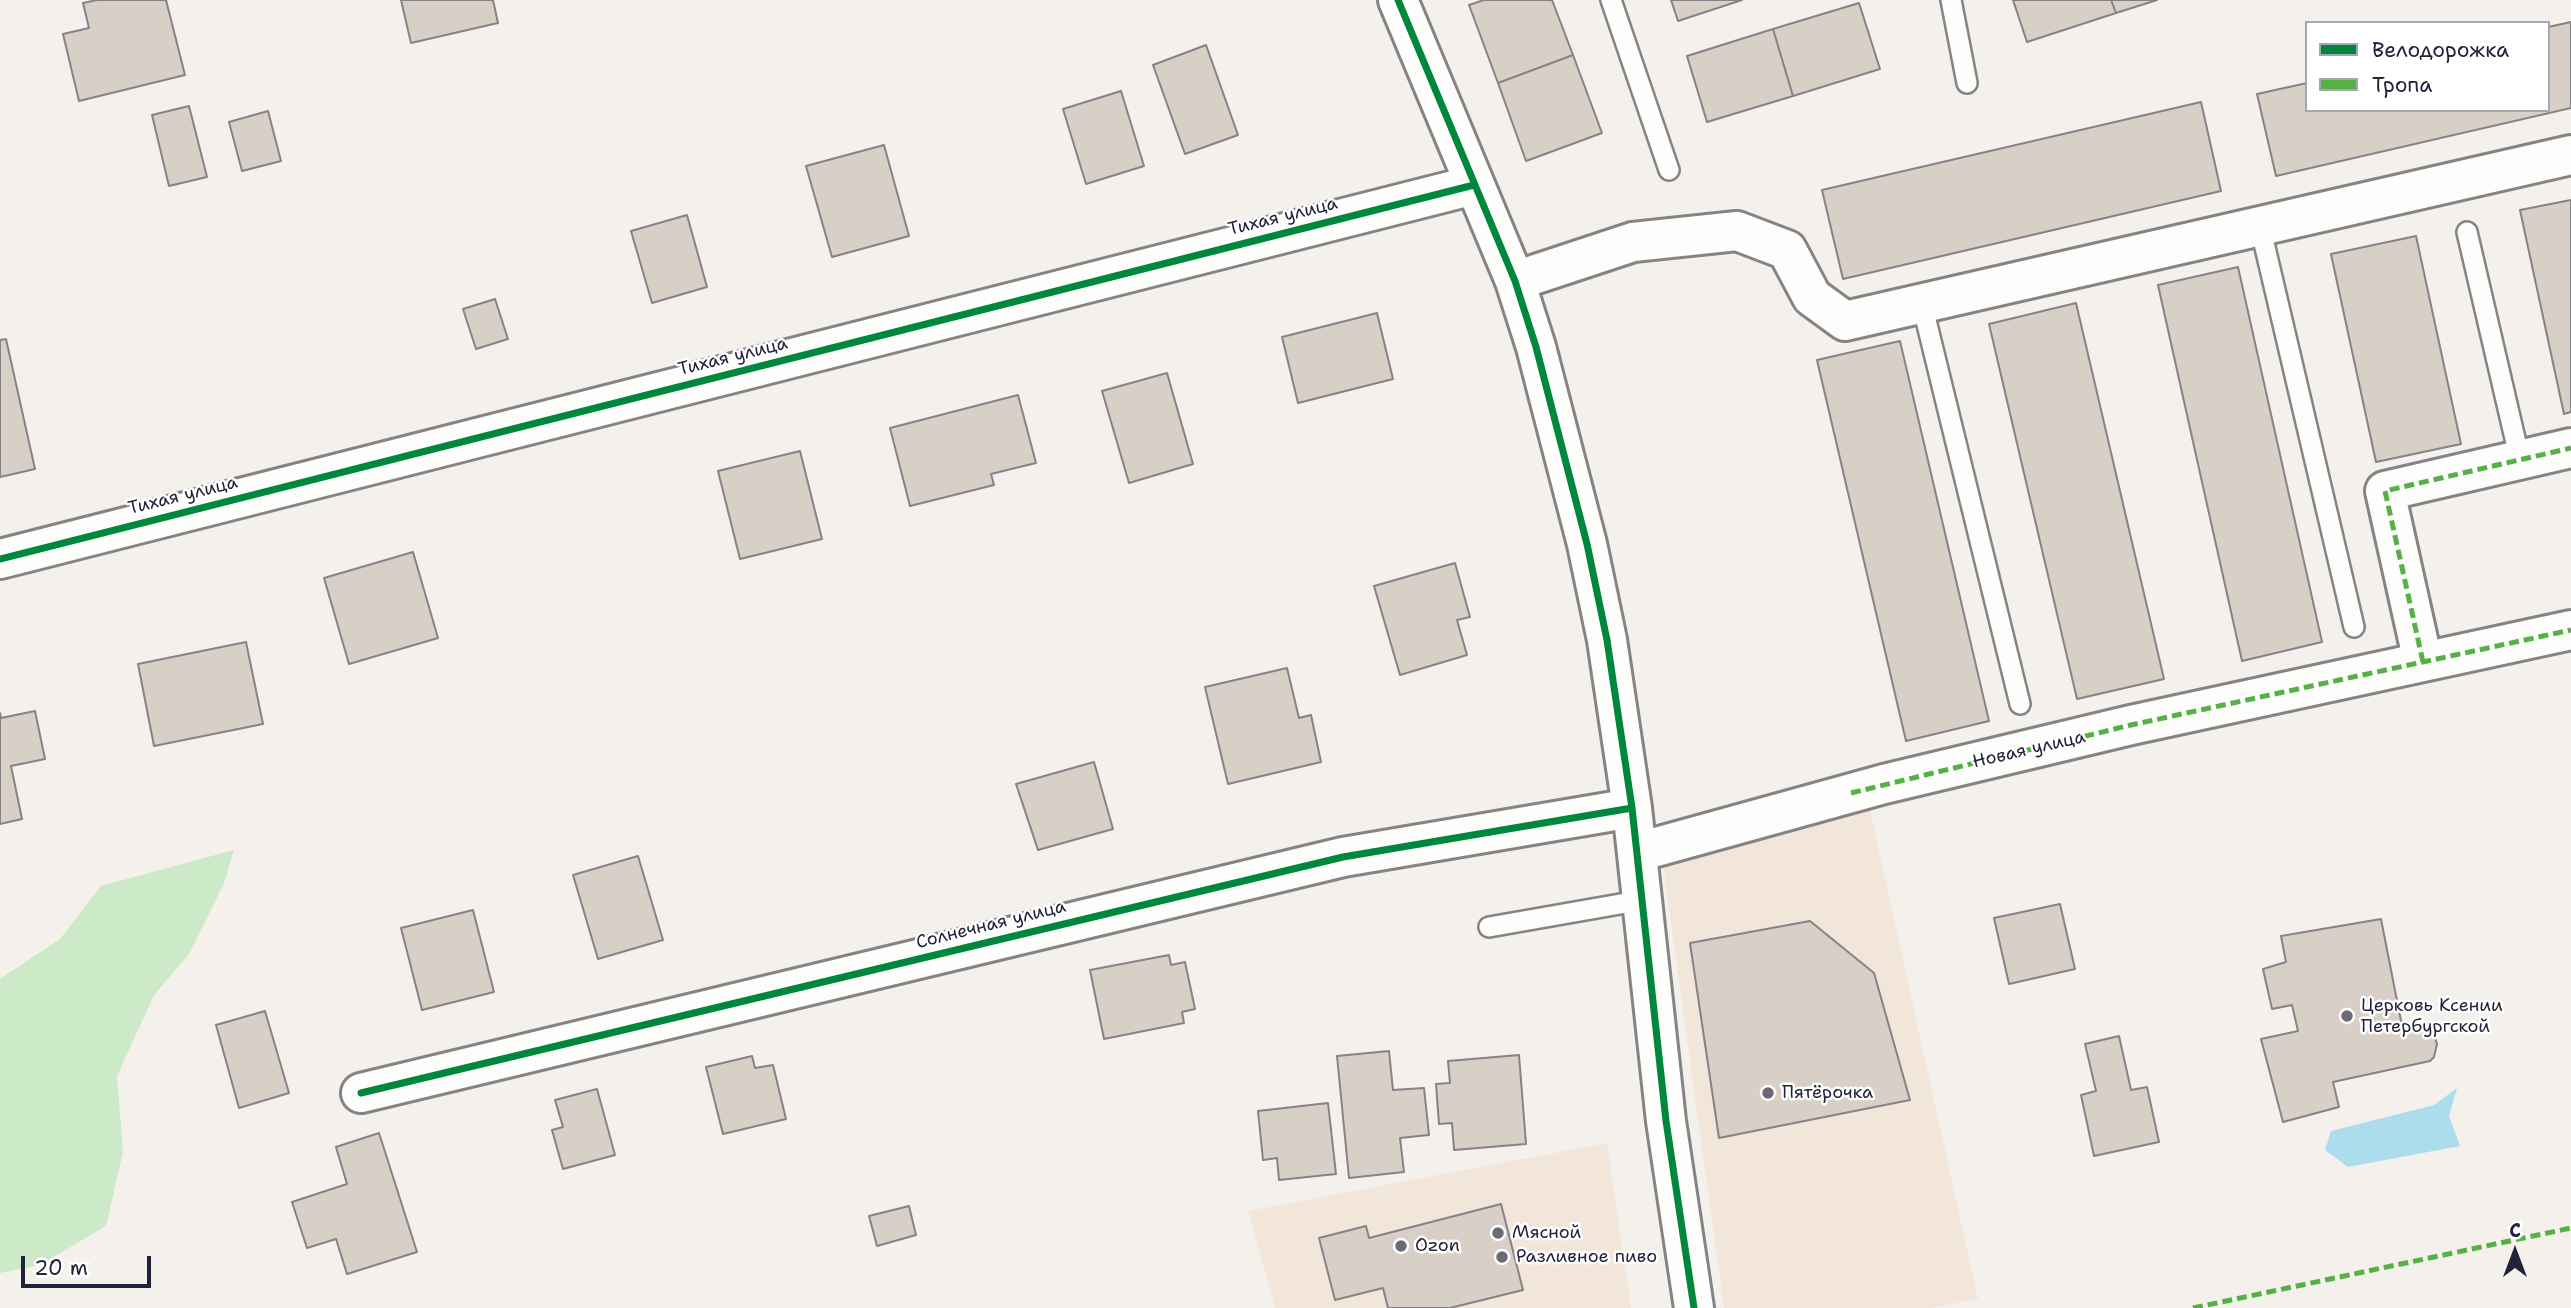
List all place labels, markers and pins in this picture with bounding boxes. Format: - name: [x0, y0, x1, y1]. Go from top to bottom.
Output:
- place label: Церковь Ксении Петербургской: [2361, 995, 2503, 1038]
- marker: Церковь Ксении Петербургской: [2339, 1008, 2355, 1024]
- place label: Пятёрочка: [1782, 1082, 1873, 1104]
- marker: Пятёрочка: [1760, 1085, 1776, 1101]
- place label: Мясной: [1512, 1222, 1581, 1244]
- marker: Мясной: [1490, 1225, 1506, 1241]
- place label: Ozon: [1415, 1235, 1460, 1257]
- marker: Ozon: [1393, 1238, 1409, 1254]
- place label: Разливное пиво: [1516, 1246, 1657, 1268]
- marker: Разливное пиво: [1494, 1249, 1510, 1265]

